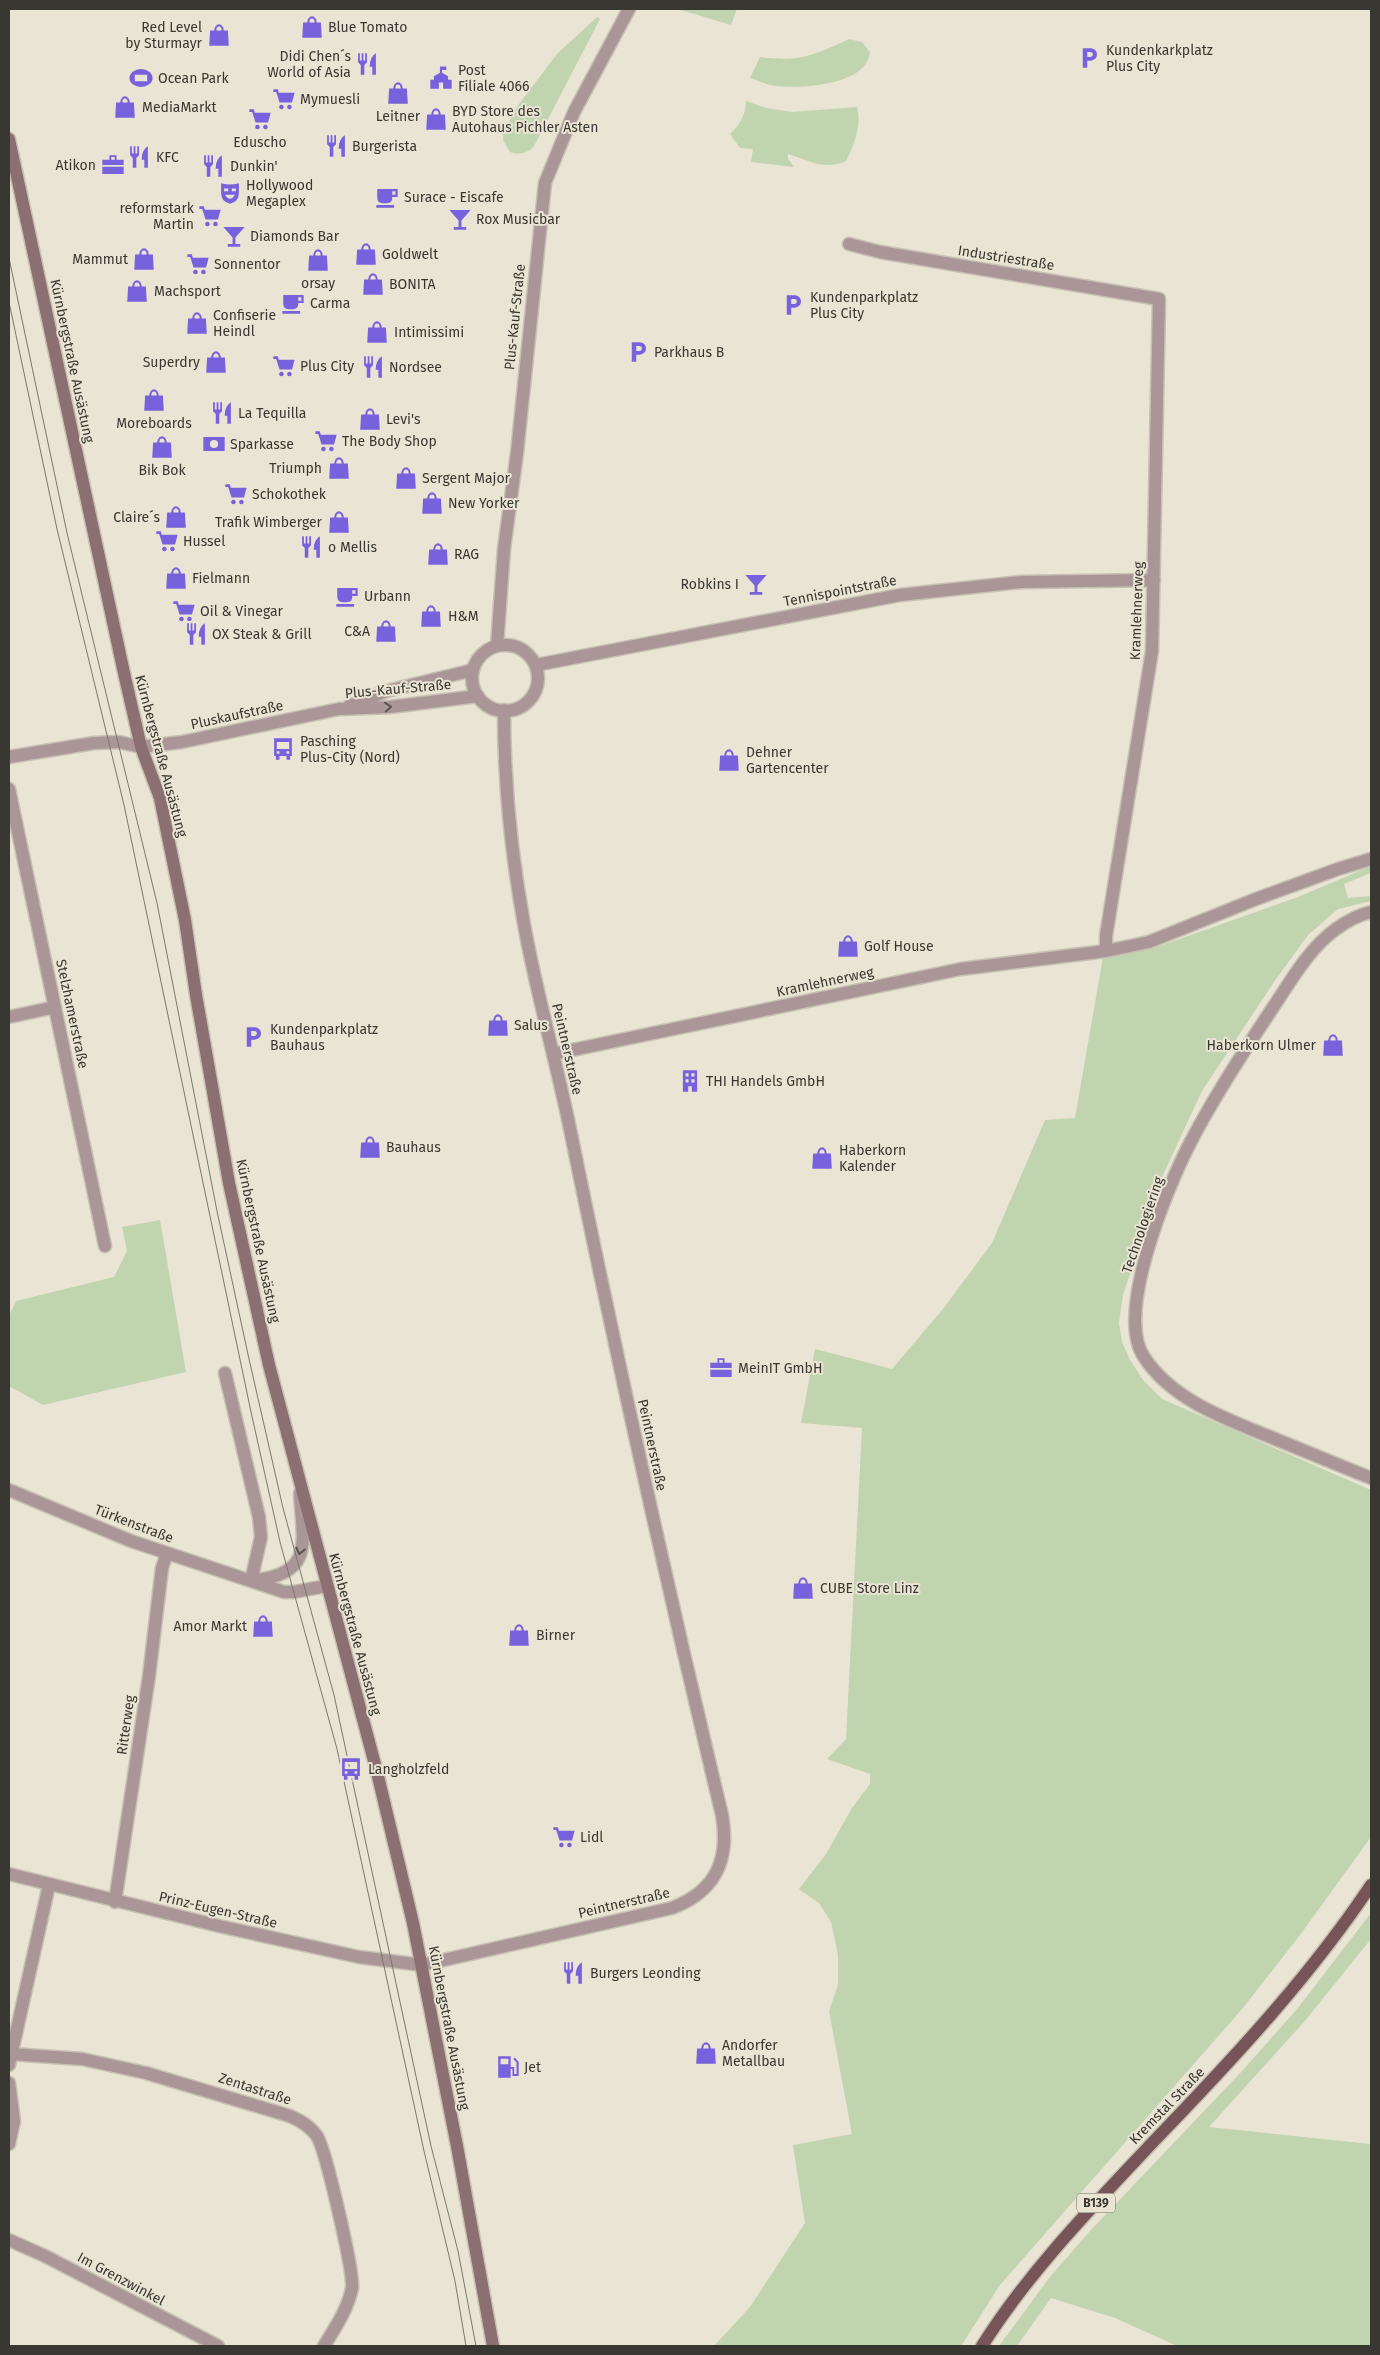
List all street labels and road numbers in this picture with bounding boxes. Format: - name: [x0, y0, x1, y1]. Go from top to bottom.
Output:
- street label: Industriestraße: [957, 242, 1055, 274]
- street label: Plus-Kauf-Straße: [501, 263, 529, 371]
- street label: Kürnbergstraße Ausästung: [46, 277, 98, 445]
- street label: Kramlehnerweg: [1127, 561, 1147, 661]
- street label: Tennispointstraße: [782, 572, 898, 610]
- street label: Kürnbergstraße Ausästung: [131, 673, 191, 840]
- street label: Plus-Kauf-Straße: [344, 676, 452, 702]
- street label: Pluskaufstraße: [189, 697, 285, 733]
- street label: Stelzhamerstraße: [52, 958, 92, 1070]
- street label: Kramlehnerweg: [775, 963, 876, 1001]
- street label: Peintnerstraße: [548, 1001, 586, 1097]
- street label: Kürnbergstraße Ausästung: [232, 1157, 284, 1325]
- street label: Technologiering: [1118, 1174, 1168, 1276]
- street label: Peintnerstraße: [634, 1397, 670, 1493]
- street label: Türkenstraße: [92, 1501, 176, 1547]
- street label: Kürnbergstraße Ausästung: [325, 1551, 385, 1718]
- street label: Ritterweg: [113, 1693, 139, 1756]
- street label: Peintnerstraße: [576, 1884, 672, 1922]
- street label: Prinz-Eugen-Straße: [157, 1888, 279, 1932]
- street label: Kürnbergstraße Ausästung: [425, 1944, 473, 2112]
- street label: Kremstal Straße: [1126, 2064, 1208, 2148]
- street label: Zentastraße: [217, 2069, 293, 2109]
- road number: B139: [1077, 2194, 1115, 2212]
- street label: Im Grenzwinkel: [74, 2249, 168, 2309]

